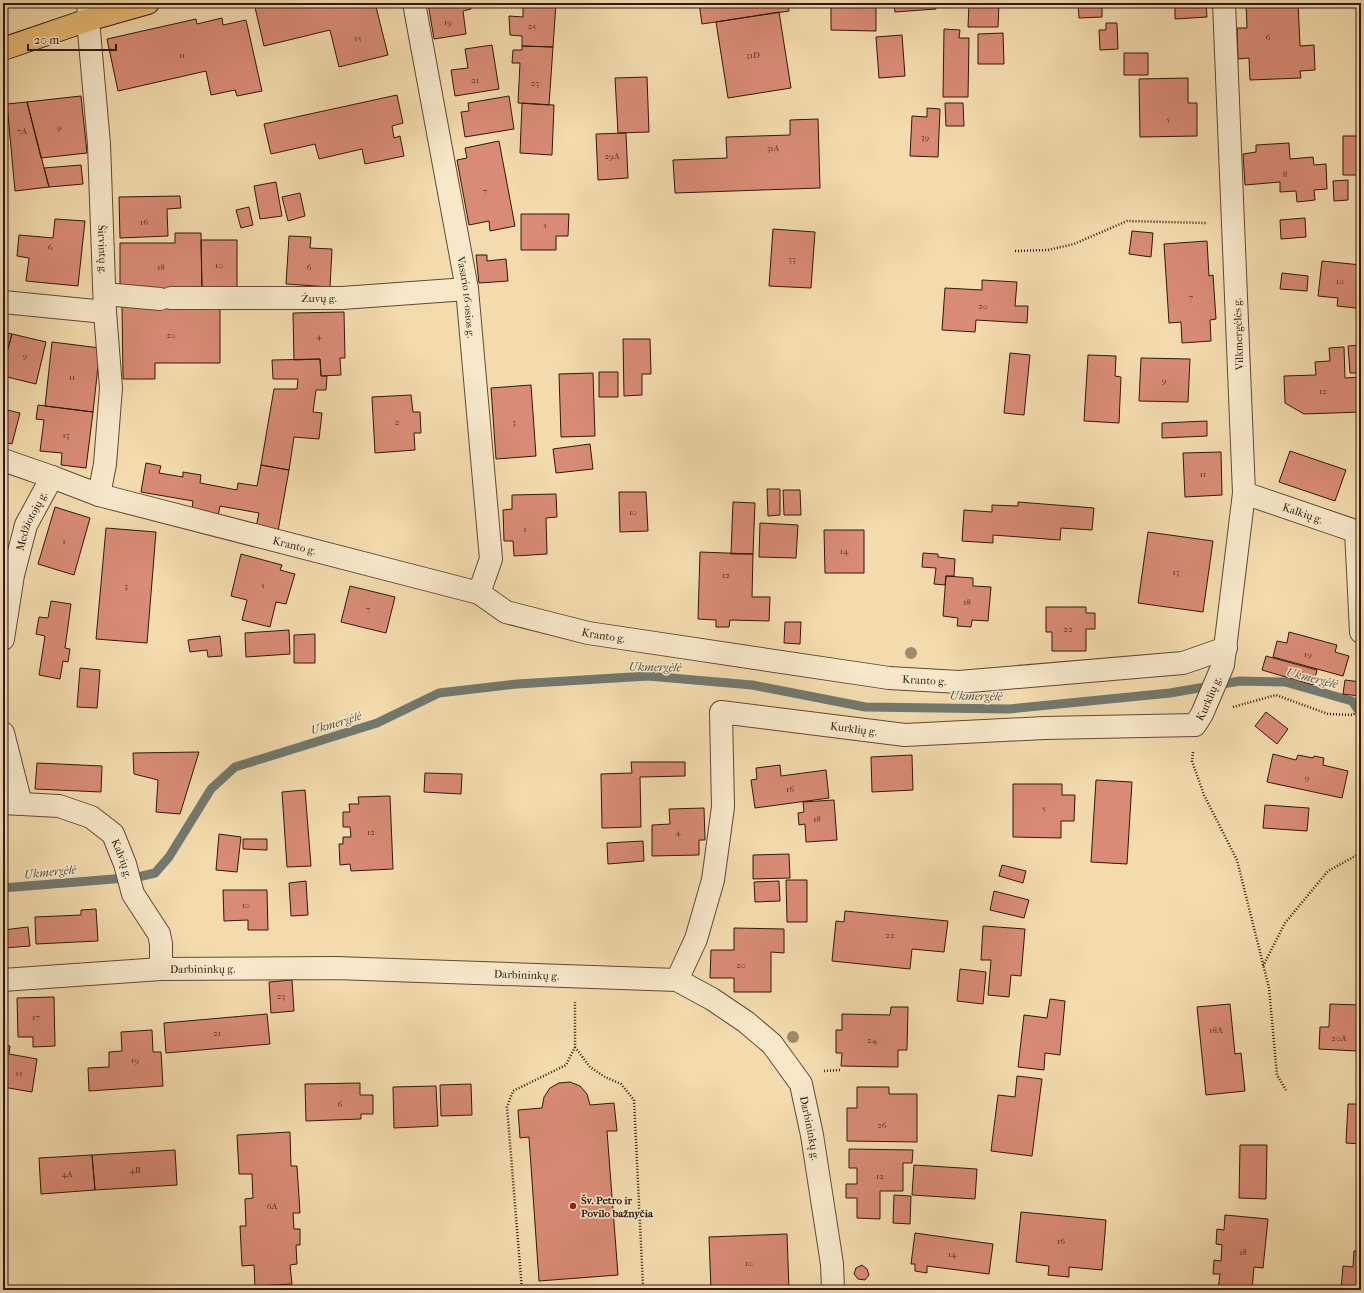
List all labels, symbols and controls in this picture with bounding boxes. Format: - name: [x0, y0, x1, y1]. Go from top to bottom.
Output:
- house number: 19: [444, 17, 452, 27]
- house number: 25: [528, 21, 536, 31]
- scale bar: [28, 26, 116, 52]
- house number: 6: [1266, 32, 1271, 42]
- text: 20 m: [34, 33, 59, 47]
- house number: 15: [354, 33, 362, 43]
- house number: 11: [179, 50, 185, 60]
- house number: 31D: [746, 50, 760, 60]
- house number: 21: [471, 75, 479, 85]
- house number: 23: [531, 78, 539, 88]
- house number: 5: [1166, 114, 1170, 124]
- house number: 9: [57, 122, 62, 132]
- house number: 7A: [17, 126, 27, 136]
- house number: 39: [921, 132, 929, 142]
- house number: 31A: [767, 143, 780, 153]
- house number: 29A: [604, 151, 620, 161]
- house number: 8: [1283, 169, 1288, 179]
- house number: 7: [483, 186, 488, 196]
- house number: 16: [140, 217, 148, 227]
- house number: 5: [543, 220, 547, 230]
- street label: Širvintų g.: [95, 225, 110, 274]
- house number: 6: [48, 242, 53, 252]
- house number: 33: [788, 254, 796, 264]
- street label: Vasario 16-osios g.: [454, 255, 477, 339]
- house number: 10: [215, 260, 223, 270]
- house number: 18: [157, 262, 165, 272]
- house number: 6: [307, 262, 312, 272]
- house number: 10: [1336, 276, 1344, 286]
- street label: Žuvų g.: [301, 292, 337, 305]
- house number: 7: [1189, 292, 1194, 302]
- street label: Vilkmergėlės g.: [1231, 298, 1246, 371]
- house number: 20: [978, 301, 988, 311]
- house number: 20: [166, 330, 176, 340]
- house number: 4: [316, 331, 322, 341]
- house number: 9: [23, 350, 28, 360]
- house number: 11: [69, 372, 75, 382]
- house number: 9: [1162, 375, 1167, 385]
- house number: 12: [1319, 386, 1327, 396]
- house number: 2: [395, 417, 400, 427]
- house number: 3: [512, 417, 516, 427]
- house number: 13: [63, 430, 70, 440]
- house number: 11: [1200, 469, 1206, 479]
- street label: Medžiotojų g.: [14, 489, 50, 552]
- street label: Kalkių g.: [1281, 501, 1324, 526]
- house number: 10: [629, 507, 637, 517]
- house number: 1: [523, 524, 527, 534]
- street label: Kranto g.: [271, 534, 317, 558]
- house number: 1: [62, 536, 66, 546]
- house number: 14: [840, 546, 849, 556]
- house number: 13: [1173, 567, 1180, 577]
- house number: 12: [722, 570, 730, 580]
- house number: 5: [261, 580, 265, 590]
- house number: 3: [124, 581, 128, 591]
- house number: 18: [963, 597, 971, 607]
- house number: 7: [366, 604, 371, 614]
- house number: 22: [1063, 624, 1073, 634]
- street label: Kranto g.: [580, 626, 626, 645]
- house number: 19: [1304, 649, 1312, 659]
- water label: Ukmergėlė: [629, 660, 683, 674]
- water label: Ukmergėlė: [1285, 665, 1340, 691]
- street label: Kranto g.: [902, 673, 947, 688]
- street label: Kurklių g.: [1193, 674, 1224, 723]
- water label: Ukmergėlė: [950, 689, 1004, 703]
- water label: Ukmergėlė: [309, 708, 364, 737]
- street label: Kurklių g.: [829, 720, 878, 738]
- house number: 9: [1305, 772, 1310, 782]
- house number: 16: [786, 784, 794, 794]
- house number: 5: [1042, 803, 1046, 813]
- house number: 18: [813, 814, 821, 824]
- house number: 12: [367, 827, 375, 837]
- house number: 4: [675, 827, 681, 837]
- street label: Kalvių g.: [109, 837, 135, 880]
- water label: Ukmergėlė: [23, 862, 78, 882]
- house number: 10: [242, 900, 250, 910]
- house number: 22: [885, 930, 895, 940]
- house number: 20: [736, 960, 746, 970]
- street label: Darbininkų g.: [170, 963, 235, 976]
- street label: Darbininkų g.: [494, 968, 559, 983]
- house number: 23: [277, 991, 285, 1001]
- house number: 17: [32, 1012, 40, 1022]
- house number: 18A: [1209, 1025, 1223, 1035]
- house number: 21: [213, 1028, 221, 1038]
- house number: 20A: [1331, 1033, 1347, 1043]
- house number: 24: [867, 1035, 878, 1045]
- house number: 19: [131, 1055, 139, 1065]
- house number: 15: [15, 1068, 23, 1078]
- street label: Darbininkų g.: [797, 1095, 822, 1161]
- house number: 6: [338, 1099, 343, 1109]
- house number: 26: [877, 1120, 887, 1130]
- house number: 4B: [129, 1165, 141, 1175]
- house number: 4A: [61, 1169, 73, 1179]
- house number: 12: [876, 1171, 884, 1181]
- place label: Šv. Petro ir Povilo bažnyčia: [581, 1194, 654, 1220]
- house number: 6A: [267, 1201, 278, 1211]
- marker: Šv. Petro ir Povilo bažnyčia: [568, 1201, 578, 1211]
- house number: 16: [1057, 1236, 1065, 1246]
- house number: 18: [1239, 1247, 1247, 1257]
- house number: 14: [948, 1249, 957, 1259]
- house number: 10: [745, 1258, 753, 1268]

